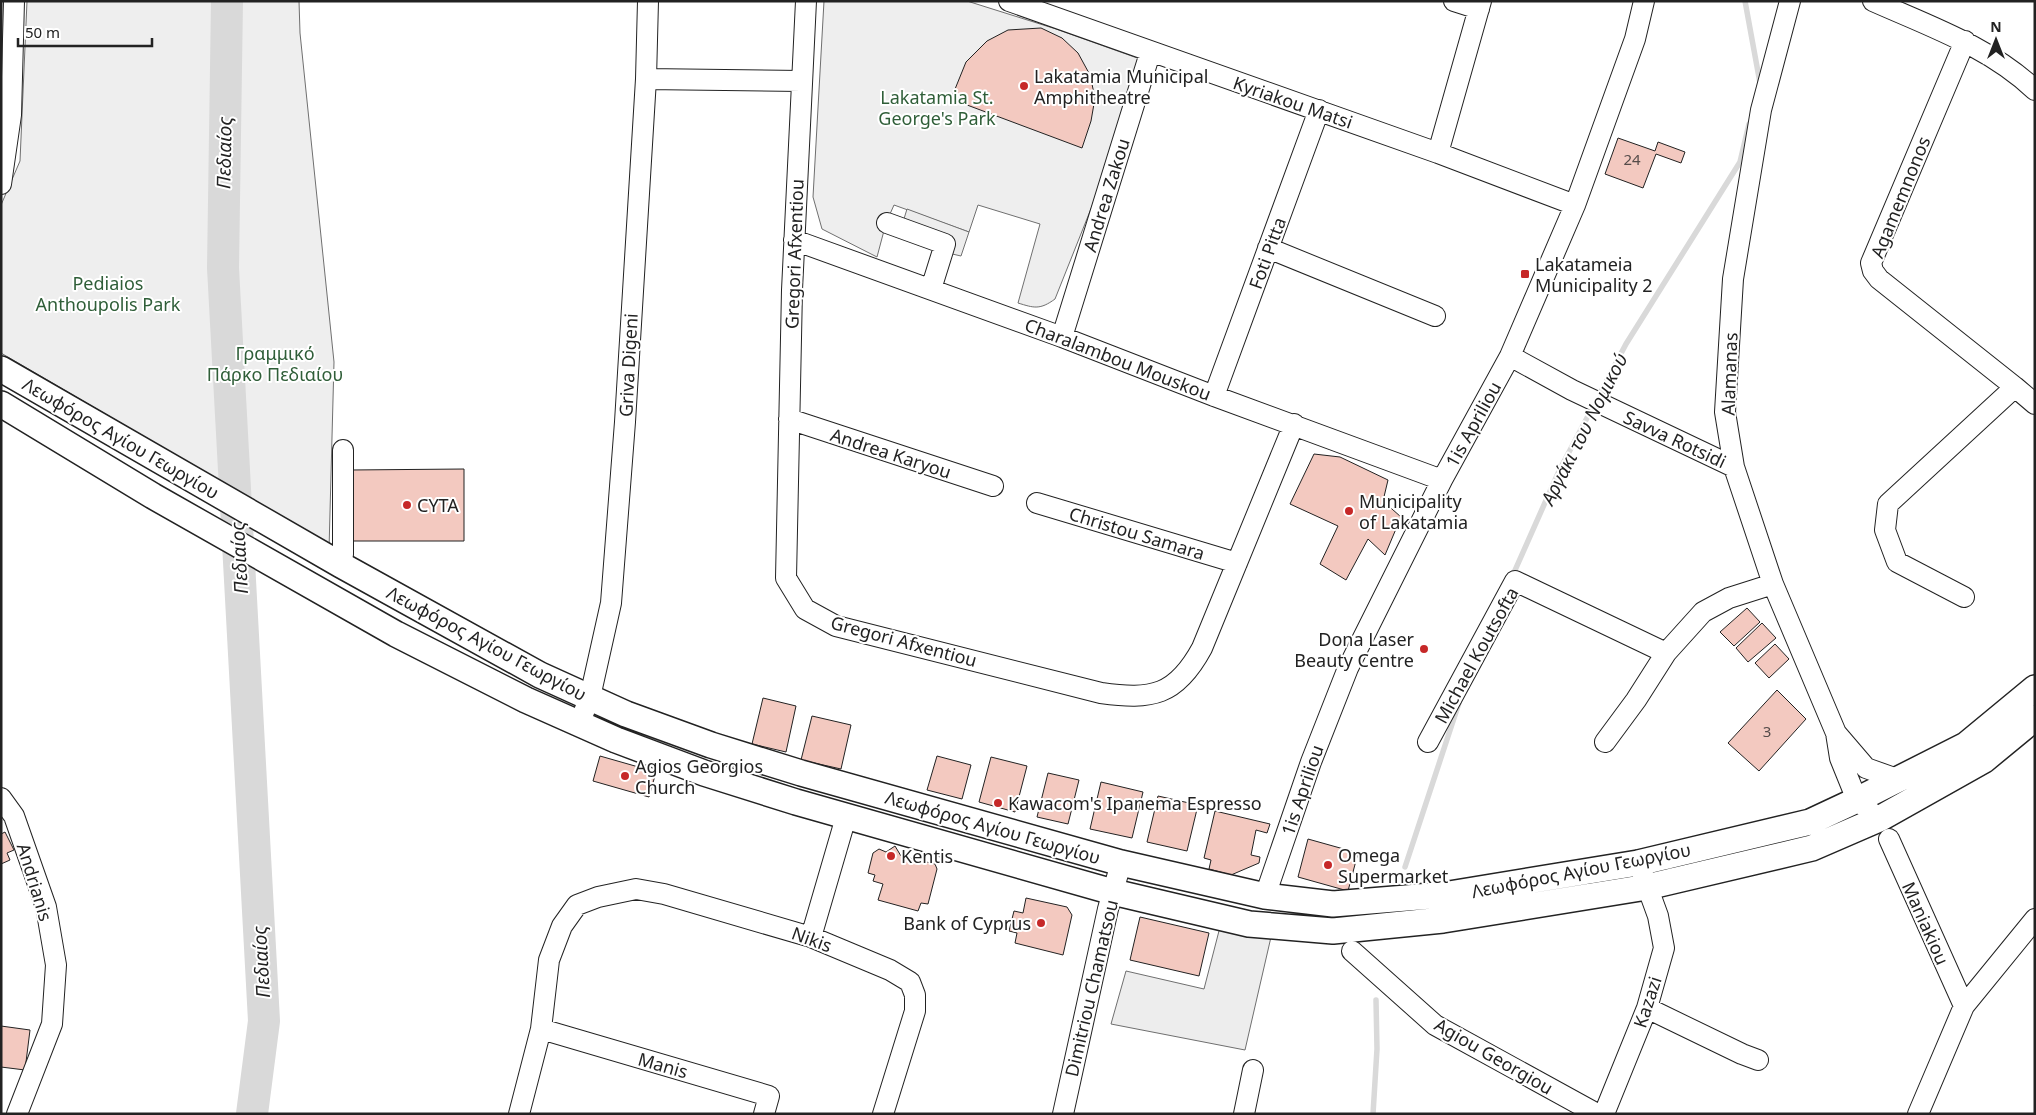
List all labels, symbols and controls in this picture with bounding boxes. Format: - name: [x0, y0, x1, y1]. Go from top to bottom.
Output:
- scale bar: [18, 15, 151, 47]
- north arrow: [1971, 15, 2021, 65]
- text: N: [1990, 17, 2002, 36]
- text: 50 m: [25, 22, 60, 42]
- place label: Lakatamia Municipal Amphitheatre: [1034, 64, 1208, 109]
- street label: Kyriakou Matsi: [1230, 70, 1356, 134]
- marker: Lakatamia Municipal Amphitheatre: [1018, 80, 1030, 92]
- park label: Lakatamia St. George's Park: [878, 85, 996, 130]
- water label: Πεδιαίος: [210, 117, 238, 189]
- street label: Agamemnonos: [1865, 133, 1935, 261]
- street label: Andrea Zakou: [1077, 135, 1135, 255]
- house number: 24: [1623, 149, 1641, 169]
- street label: Gregori Afxentiou: [779, 178, 809, 330]
- street label: Foti Pitta: [1243, 214, 1291, 292]
- place label: Lakatameia Municipality 2: [1535, 252, 1653, 297]
- marker: Lakatameia Municipality 2: [1519, 268, 1531, 280]
- park label: Pediaios Anthoupolis Park: [36, 271, 181, 316]
- street label: Griva Digeni: [613, 312, 643, 418]
- street label: Charalambou Mouskou: [1021, 312, 1215, 406]
- street label: Alamanas: [1716, 332, 1742, 416]
- park label: Γραμμικό Πάρκο Πεδιαίου: [207, 341, 343, 386]
- water label: Αργάκι του Νομικού: [1534, 349, 1633, 511]
- street label: Λεωφόρος Αγίου Γεωργίου: [19, 372, 223, 504]
- street label: 1is Apriliou: [1440, 377, 1506, 471]
- street label: Savva Rotsidi: [1620, 405, 1730, 473]
- street label: Andrea Karyou: [828, 422, 954, 484]
- place label: Municipality of Lakatamia: [1359, 489, 1468, 534]
- place label: CYTA: [417, 493, 459, 517]
- marker: CYTA: [401, 499, 413, 511]
- street label: Christou Samara: [1066, 501, 1208, 565]
- marker: Municipality of Lakatamia: [1343, 505, 1355, 517]
- water label: Πεδιαίος: [224, 521, 254, 595]
- street label: Λεωφόρος Αγίου Γεωργίου: [383, 580, 591, 706]
- street label: Michael Koutsofta: [1429, 583, 1523, 727]
- street label: Gregori Afxentiou: [828, 610, 980, 672]
- place label: Dona Laser Beauty Centre: [1294, 627, 1415, 672]
- marker: Dona Laser Beauty Centre: [1418, 643, 1430, 655]
- house number: 3: [1763, 721, 1771, 741]
- street label: 1is Apriliou: [1275, 742, 1329, 838]
- place label: Agios Georgios Church: [635, 754, 763, 799]
- marker: Agios Georgios Church: [619, 770, 631, 782]
- street label: Λεωφόρος Αγίου Γεωργίου: [883, 785, 1103, 869]
- place label: Kawacom's Ipanema Espresso: [1008, 791, 1262, 815]
- marker: Kawacom's Ipanema Espresso: [992, 797, 1004, 809]
- street label: Λεωφόρος Αγίου Γεωργίου: [1469, 837, 1693, 903]
- street label: Andrianis: [12, 840, 58, 924]
- place label: Omega Supermarket: [1338, 843, 1449, 888]
- place label: Kentis: [901, 844, 953, 868]
- marker: Kentis: [885, 850, 897, 862]
- marker: Omega Supermarket: [1322, 859, 1334, 871]
- street label: Maniakiou: [1897, 878, 1955, 968]
- street label: Dimitriou Chamatsou: [1059, 897, 1123, 1079]
- place label: Bank of Cyprus: [903, 911, 1031, 935]
- marker: Bank of Cyprus: [1035, 917, 1047, 929]
- street label: Nikis: [789, 921, 835, 957]
- water label: Πεδιαίος: [246, 925, 276, 999]
- street label: Kazazi: [1627, 973, 1667, 1031]
- street label: Agiou Georgiou: [1430, 1012, 1558, 1100]
- street label: Manis: [635, 1046, 691, 1084]

